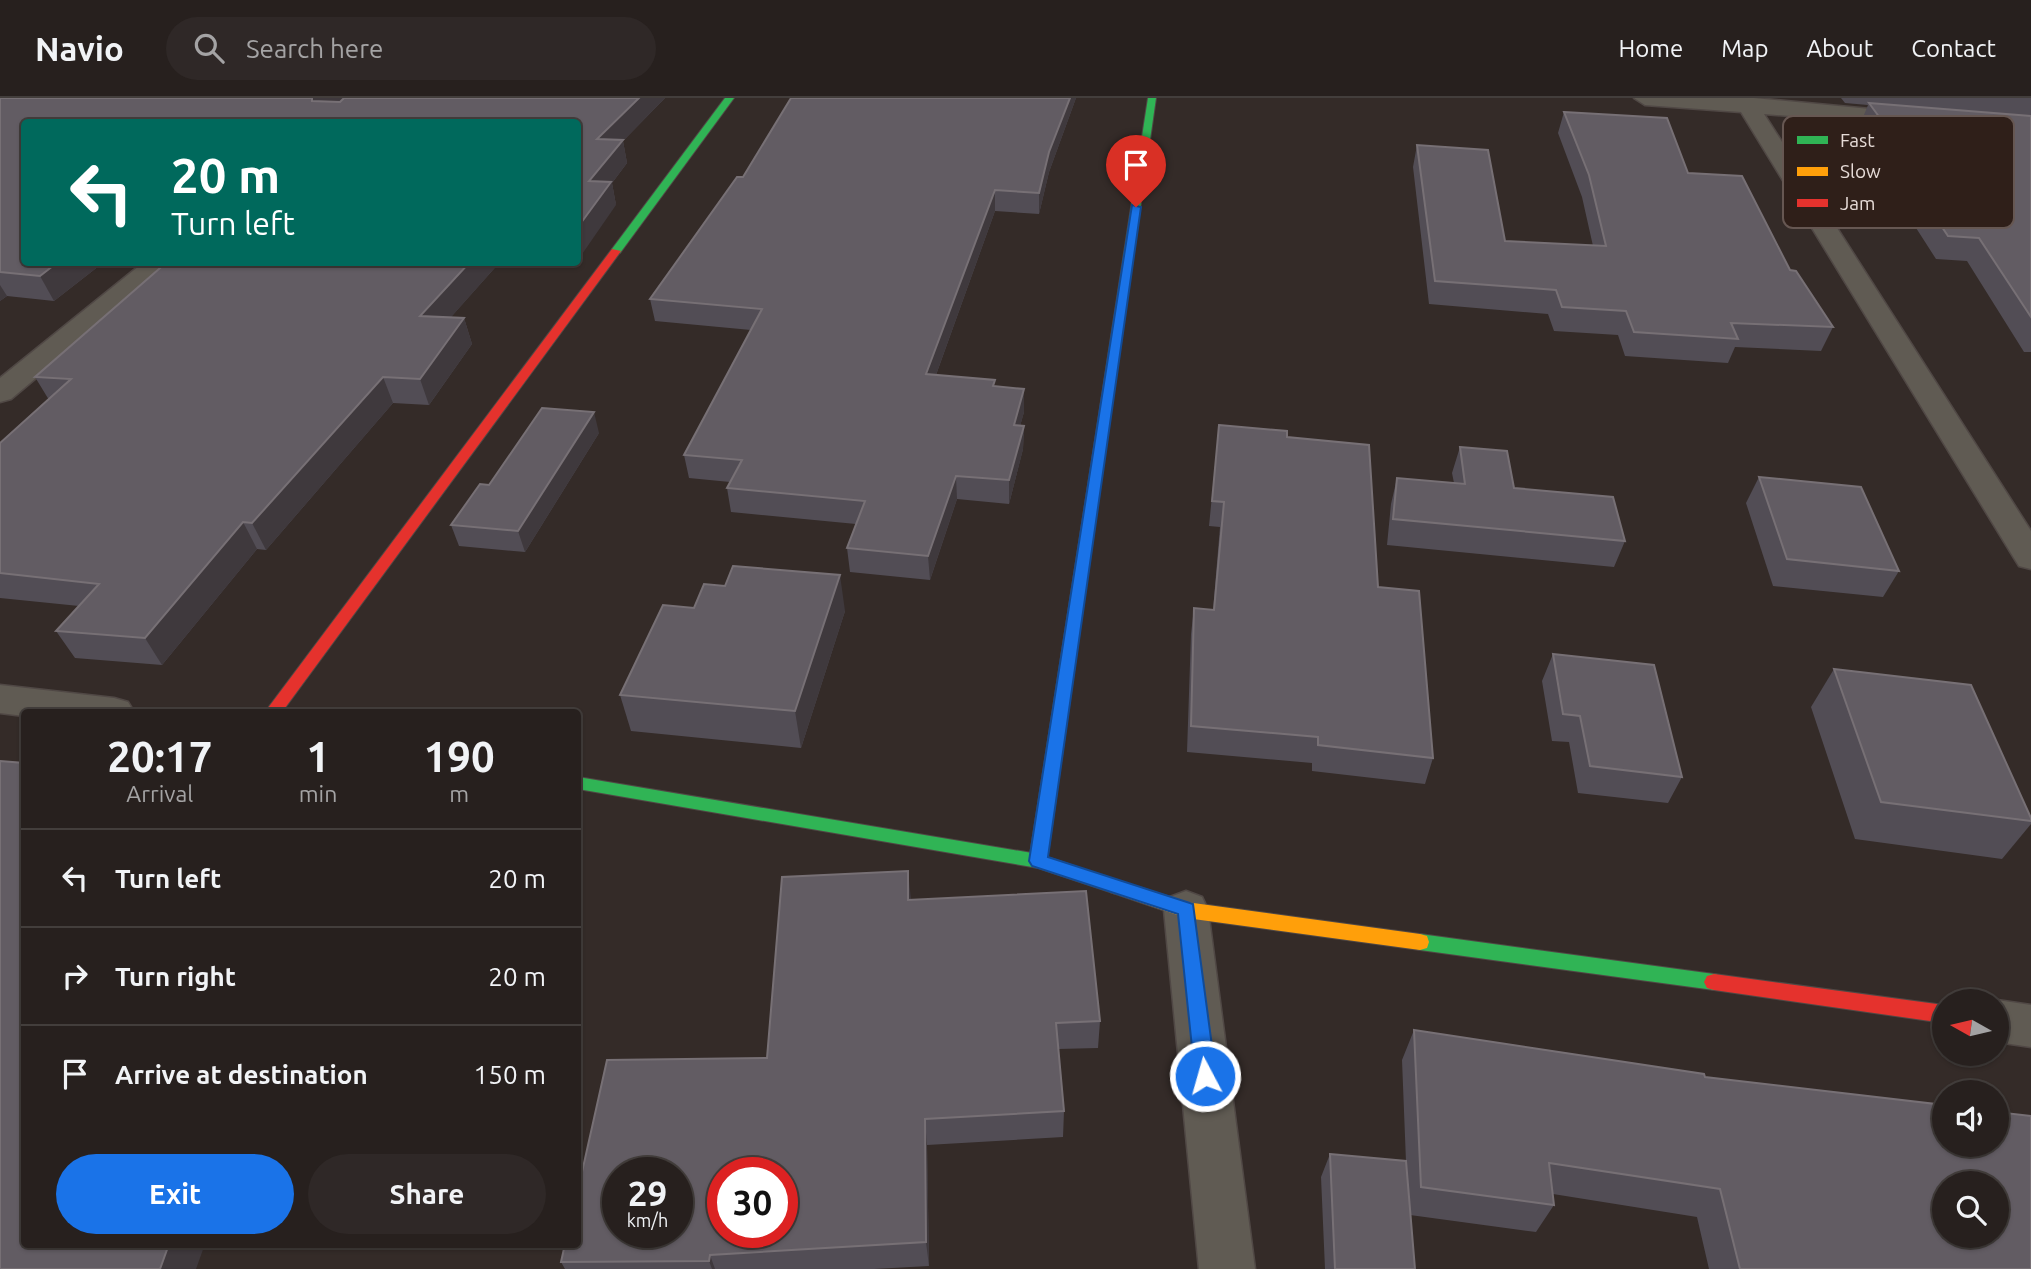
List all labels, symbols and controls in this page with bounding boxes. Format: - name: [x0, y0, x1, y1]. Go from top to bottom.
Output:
- search box: [166, 17, 656, 80]
- icon: search: [190, 29, 228, 67]
- text: Navio: [35, 30, 124, 67]
- text: Search here: [246, 34, 383, 63]
- text: Home: [1618, 35, 1683, 62]
- text: Map: [1721, 35, 1768, 62]
- text: About: [1806, 35, 1873, 62]
- text: Contact: [1911, 35, 1996, 62]
- legend: [1783, 116, 2014, 228]
- text: Fast: [1840, 129, 1875, 151]
- pin: [1106, 135, 1166, 207]
- icon: arrive: [1117, 146, 1155, 184]
- icon: left: [56, 147, 147, 238]
- text: 20 m: [171, 147, 280, 202]
- text: Slow: [1840, 160, 1881, 182]
- text: Jam: [1840, 192, 1876, 214]
- text: Turn left: [171, 205, 295, 241]
- text: 20:17: [107, 733, 212, 780]
- text: 1: [306, 733, 330, 780]
- text: 190: [424, 733, 495, 780]
- text: Arrival: [126, 781, 193, 806]
- text: min: [299, 781, 337, 806]
- text: m: [449, 781, 469, 806]
- icon: left: [56, 859, 94, 897]
- text: Turn left: [115, 864, 221, 893]
- text: 20 m: [488, 864, 546, 893]
- icon: right: [56, 957, 94, 995]
- text: Turn right: [115, 962, 236, 991]
- text: 20 m: [488, 962, 546, 991]
- north arrow: [1932, 989, 2009, 1066]
- map controls: [1932, 989, 2009, 1248]
- position arrow: [1168, 1039, 1242, 1113]
- icon: arrive: [56, 1055, 94, 1093]
- text: Arrive at destination: [115, 1060, 368, 1089]
- text: 150 m: [474, 1060, 546, 1089]
- button: sound: [1932, 1080, 2009, 1157]
- button: Exit: [56, 1154, 294, 1234]
- button: Share: [308, 1154, 546, 1234]
- speed limit sign: 30: [707, 1157, 798, 1248]
- button: search: [1932, 1171, 2009, 1248]
- text: 29: [628, 1173, 667, 1213]
- text: km/h: [627, 1210, 668, 1230]

